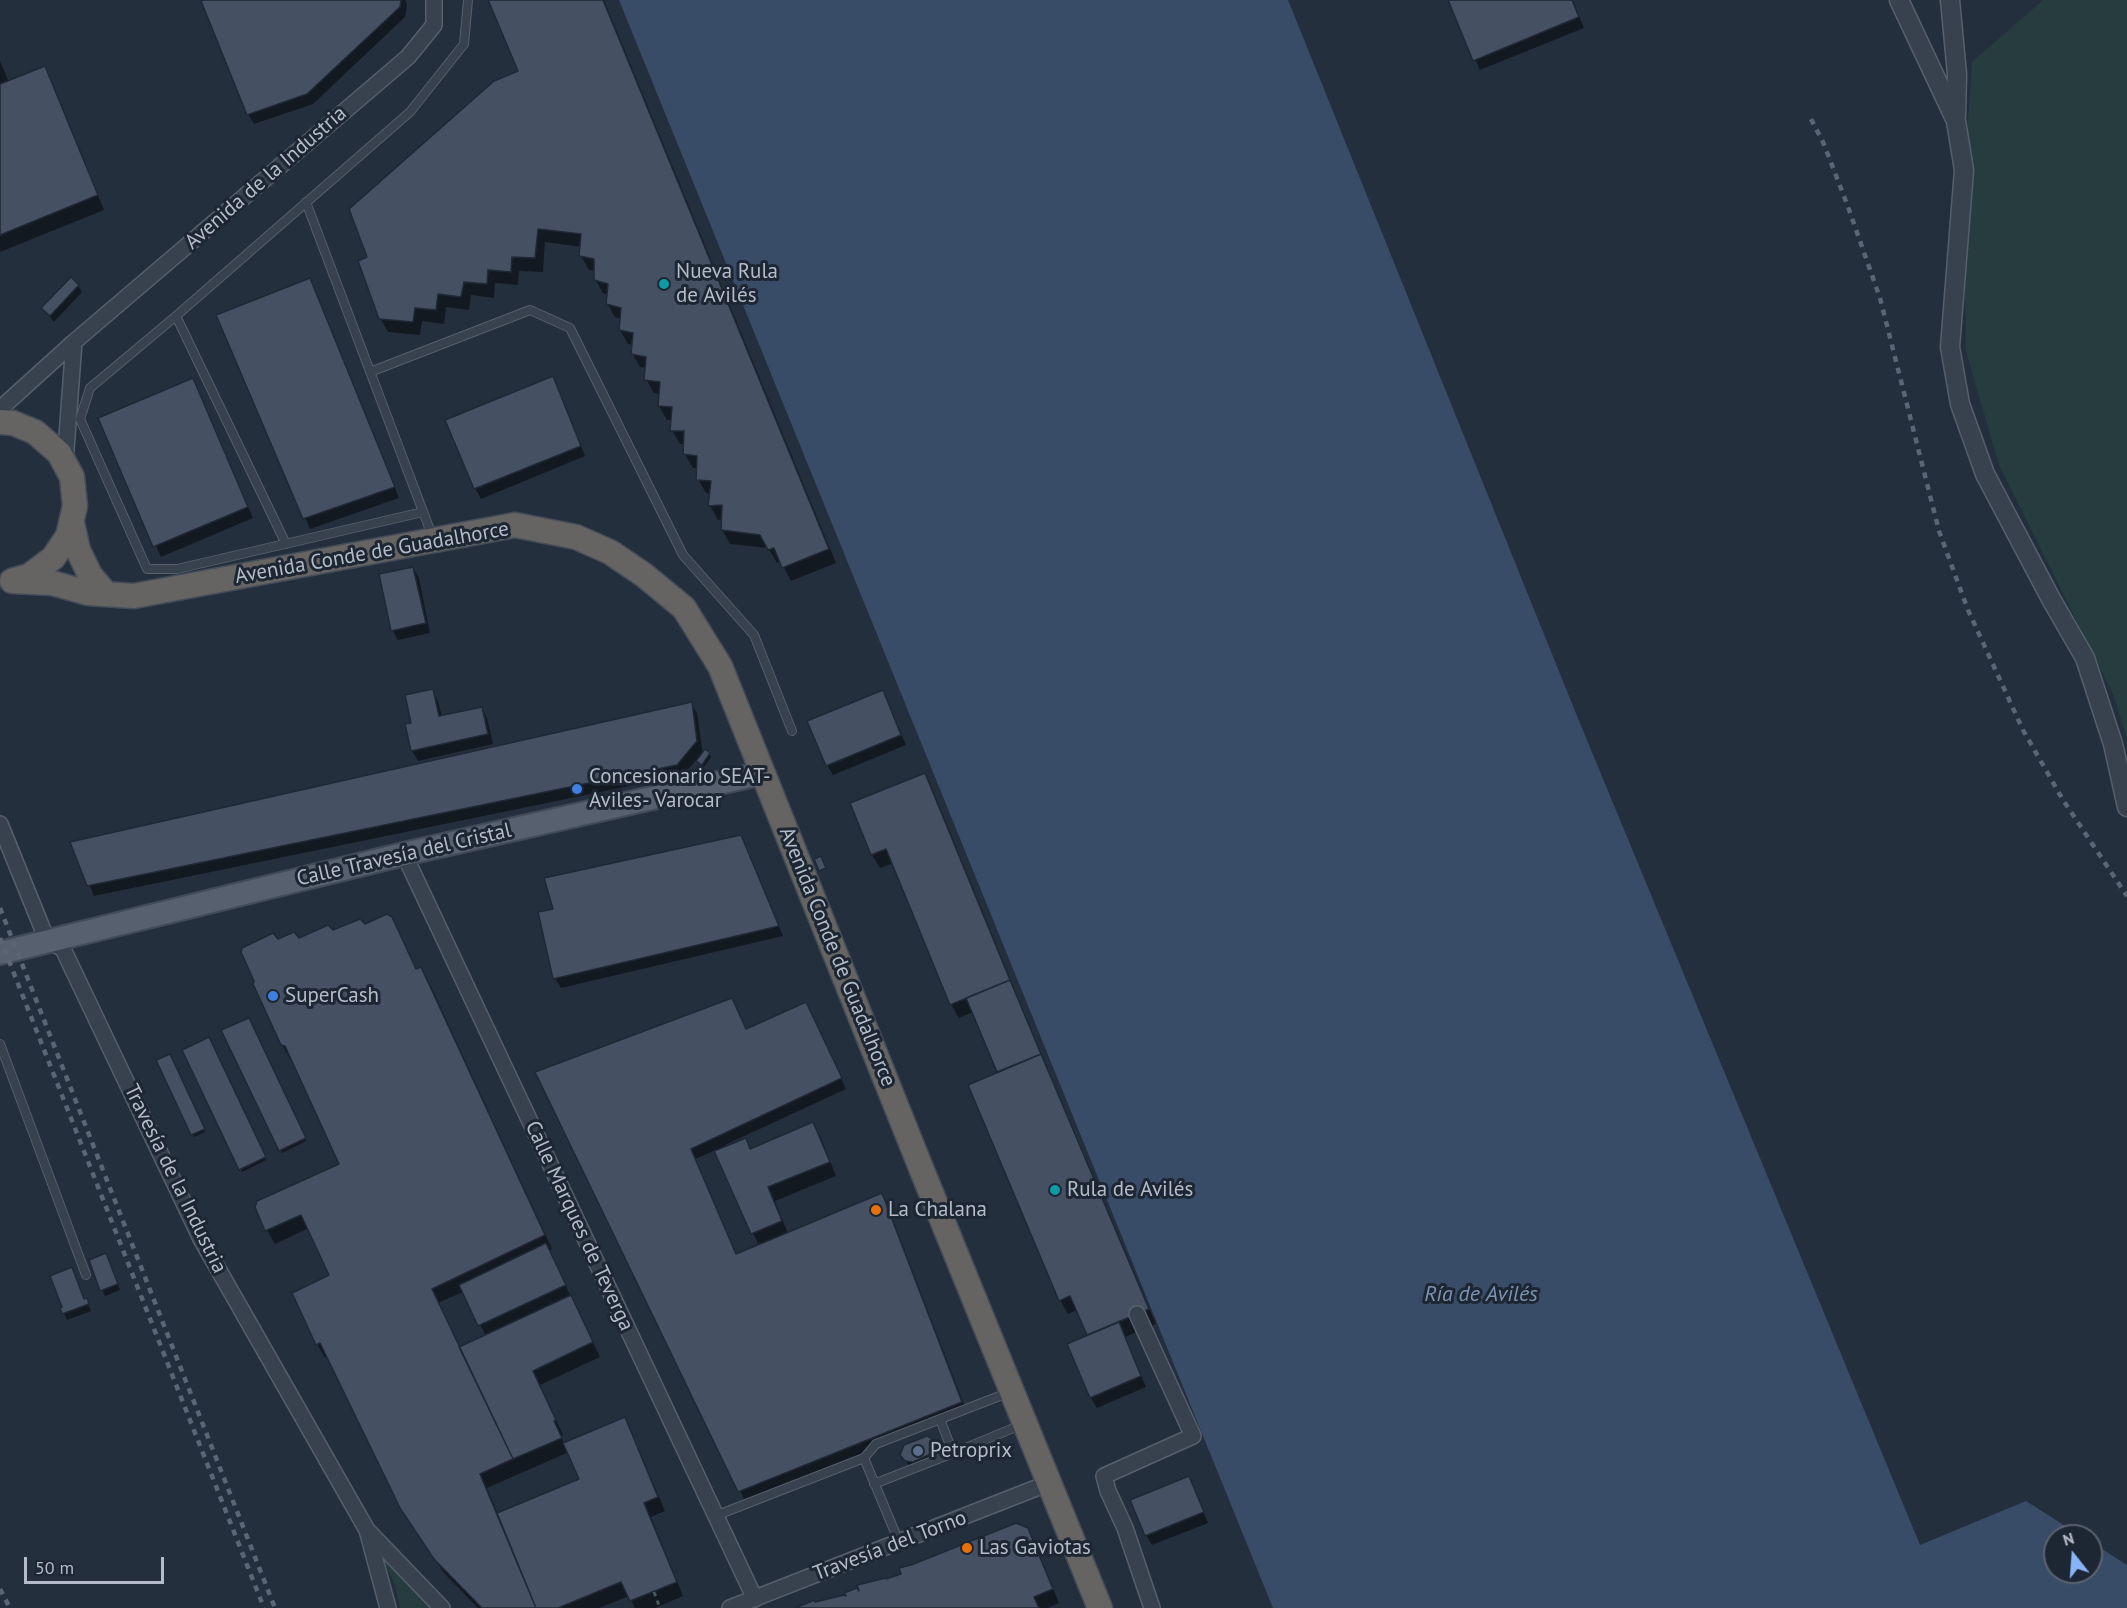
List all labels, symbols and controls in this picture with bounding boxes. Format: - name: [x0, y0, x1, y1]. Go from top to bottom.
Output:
- street label: Avenida de la Industria: [180, 101, 352, 255]
- place label: Nueva Rula de Avilés: [676, 259, 778, 309]
- marker: Nueva Rula de Avilés: [657, 277, 671, 291]
- street label: Avenida Conde de Guadalhorce: [233, 516, 511, 590]
- place label: Concesionario SEAT- Aviles- Varocar: [589, 764, 771, 814]
- marker: Concesionario SEAT- Aviles- Varocar: [570, 782, 584, 796]
- street label: Calle Travesía del Cristal: [294, 818, 514, 892]
- street label: Avenida Conde de Guadalhorce: [773, 824, 901, 1090]
- place label: SuperCash: [285, 983, 379, 1009]
- marker: SuperCash: [266, 989, 280, 1003]
- street label: Travesía de la Industria: [118, 1080, 232, 1278]
- street label: Calle Marques de Teverga: [519, 1117, 639, 1335]
- place label: Rula de Avilés: [1067, 1177, 1193, 1203]
- marker: Rula de Avilés: [1048, 1183, 1062, 1197]
- place label: La Chalana: [888, 1197, 987, 1223]
- marker: La Chalana: [869, 1203, 883, 1217]
- water label: Ría de Avilés: [1424, 1282, 1538, 1308]
- place label: Petroprix: [930, 1438, 1012, 1464]
- marker: Petroprix: [911, 1444, 925, 1458]
- street label: Travesía del Torno: [810, 1505, 970, 1587]
- north arrow: [2043, 1524, 2103, 1584]
- text: N: [2060, 1528, 2076, 1550]
- place label: Las Gaviotas: [979, 1535, 1091, 1561]
- marker: Las Gaviotas: [960, 1541, 974, 1555]
- scale bar: [27, 1545, 166, 1583]
- text: 50 m: [35, 1556, 74, 1579]

